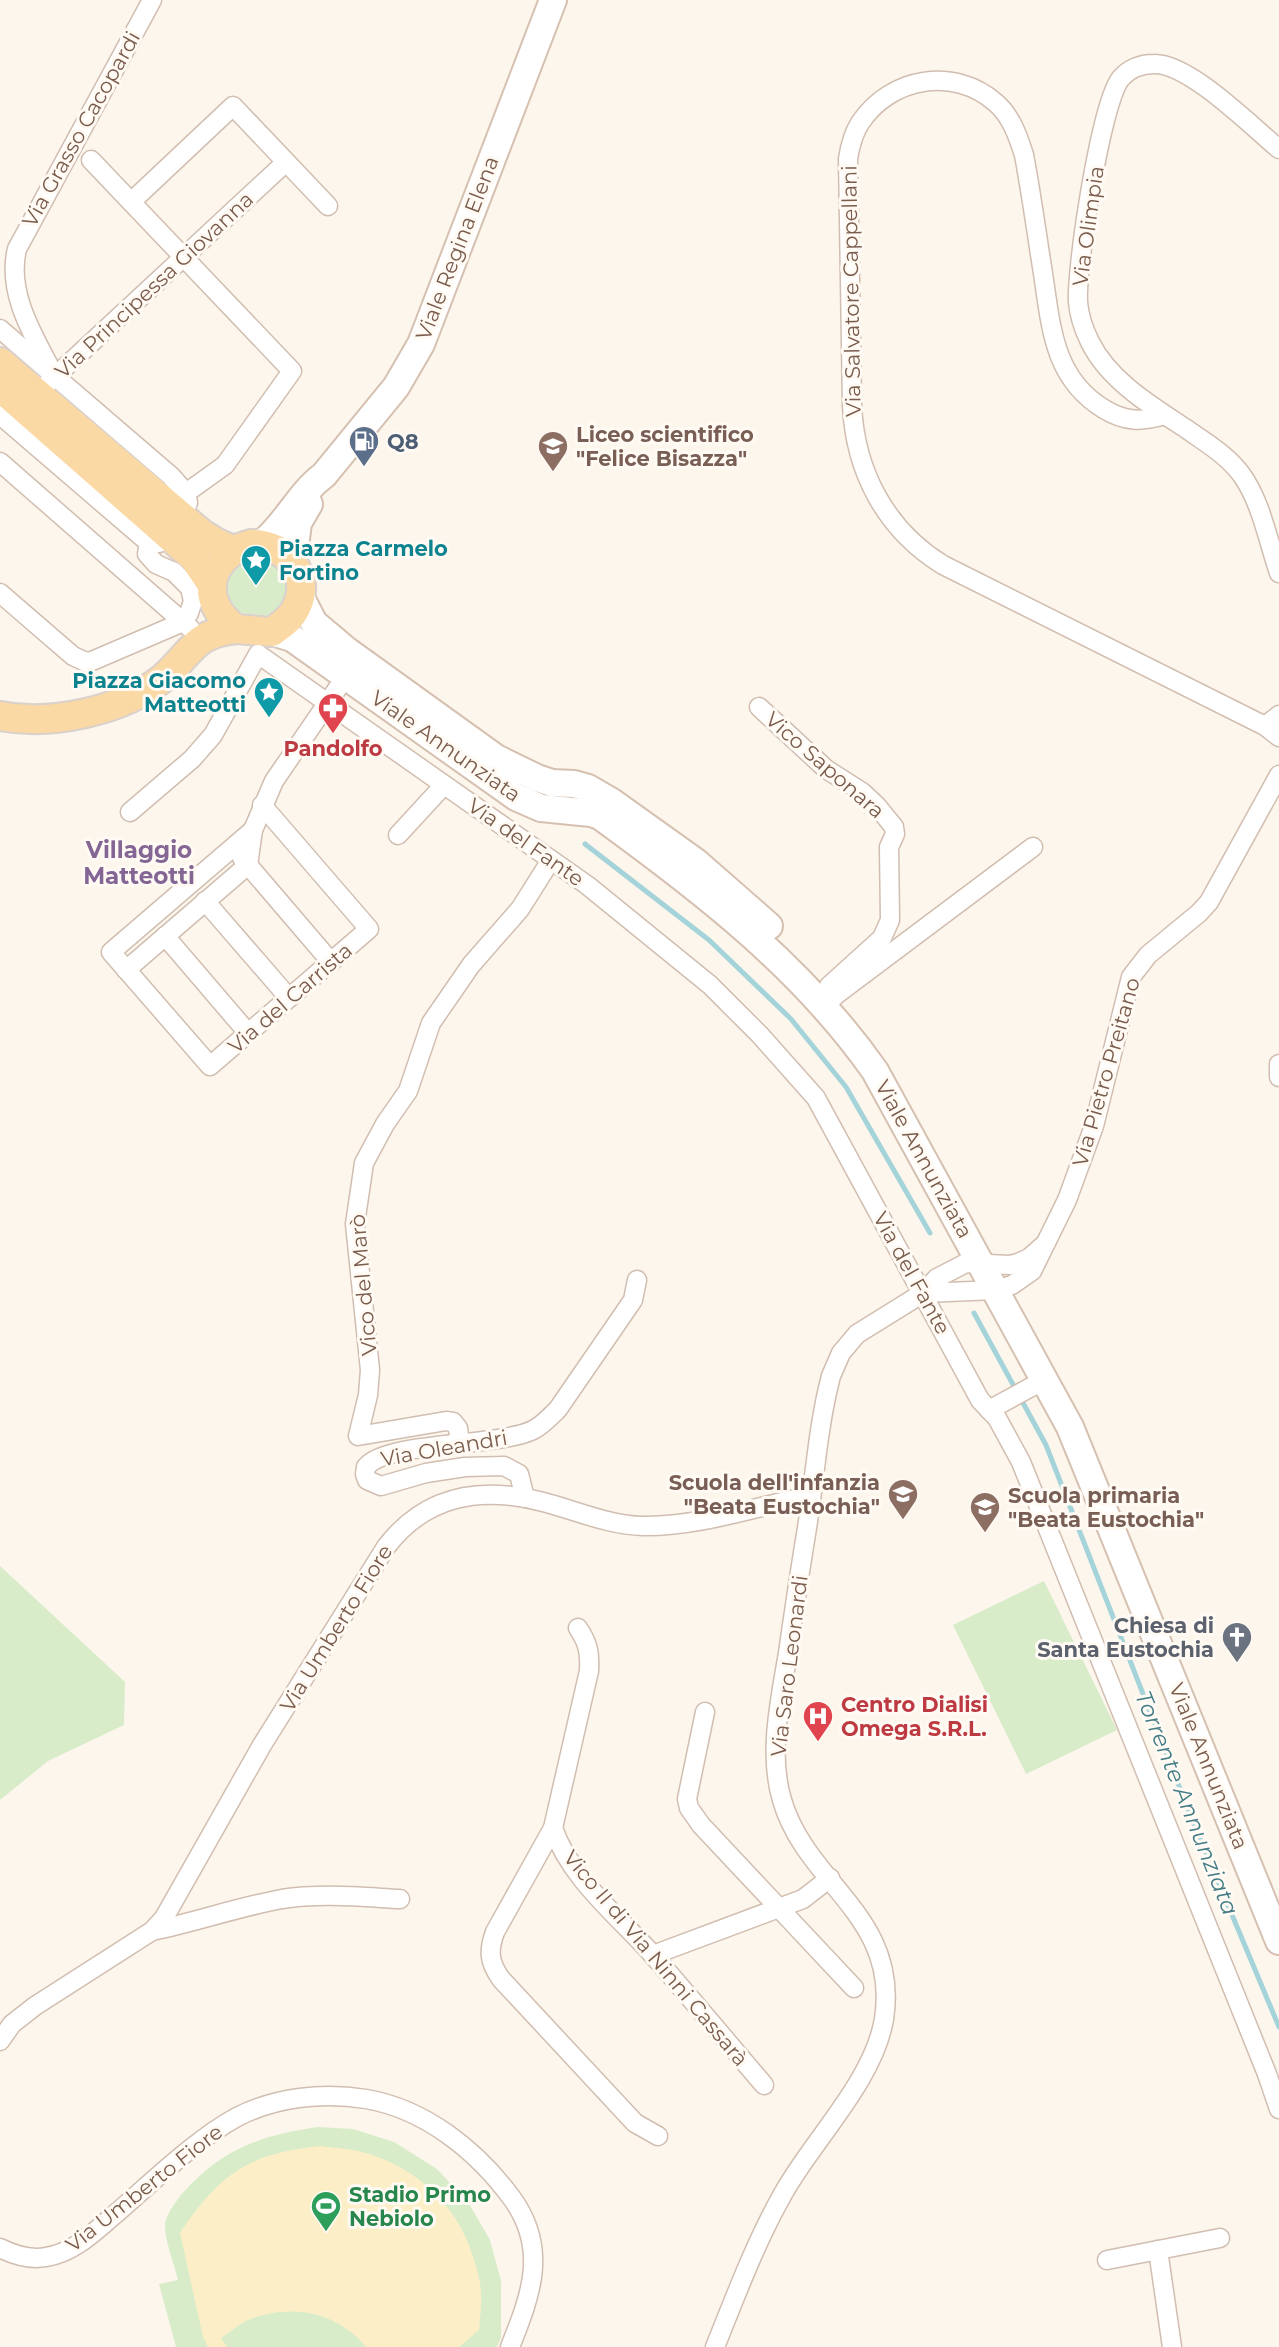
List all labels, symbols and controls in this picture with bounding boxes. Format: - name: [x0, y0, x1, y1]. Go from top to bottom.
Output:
- street label: Via Grasso Cacopardi: [17, 27, 145, 231]
- street label: Viale Regina Elena: [410, 152, 504, 344]
- street label: Via Olimpia: [1067, 164, 1109, 288]
- street label: Via Salvatore Cappellani: [836, 165, 866, 417]
- street label: Via Principessa Giovanna: [50, 187, 258, 383]
- place label: Liceo scientifico "Felice Bisazza": [576, 422, 754, 471]
- fuel station icon: Q8: [347, 424, 381, 468]
- place label: Q8: [387, 429, 419, 454]
- school or university icon: Liceo scientifico "Felice Bisazza": [536, 429, 570, 473]
- place label: Piazza Carmelo Fortino: [279, 536, 448, 585]
- place icon: Piazza Carmelo Fortino: [239, 543, 273, 587]
- place label: Piazza Giacomo Matteotti: [72, 668, 246, 717]
- place icon: Piazza Giacomo Matteotti: [252, 675, 286, 719]
- street label: Viale Annunziata: [366, 685, 526, 807]
- pharmacy icon: Pandolfo: [316, 691, 350, 735]
- street label: Vico Saponara: [760, 707, 890, 823]
- place label: Pandolfo: [284, 736, 383, 761]
- street label: Via del Fante: [463, 793, 589, 891]
- district label: Villaggio Matteotti: [83, 836, 195, 890]
- street label: Via del Carrista: [223, 937, 357, 1059]
- street label: Via Pietro Preitano: [1067, 975, 1145, 1169]
- street label: Viale Annunziata: [870, 1075, 978, 1243]
- street label: Via del Fante: [868, 1207, 956, 1339]
- street label: Vico del Marò: [344, 1213, 382, 1357]
- street label: Via Oleandri: [379, 1425, 509, 1471]
- place label: Scuola dell'infanzia "Beata Eustochia": [669, 1470, 880, 1519]
- school or university icon: Scuola dell'infanzia "Beata Eustochia": [886, 1477, 920, 1521]
- place label: Scuola primaria "Beata Eustochia": [1008, 1483, 1204, 1532]
- school or university icon: Scuola primaria "Beata Eustochia": [968, 1490, 1002, 1534]
- street label: Via Umberto Fiore: [274, 1540, 398, 1716]
- street label: Via Saro Leonardi: [765, 1574, 813, 1758]
- place label: Chiesa di Santa Eustochia: [1037, 1613, 1214, 1662]
- church icon: Chiesa di Santa Eustochia: [1220, 1620, 1254, 1664]
- street label: Viale Annunziata: [1164, 1679, 1254, 1853]
- water label: Torrente Annunziata: [1129, 1687, 1245, 1919]
- place label: Centro Dialisi Omega S.R.L.: [841, 1692, 988, 1741]
- hospital icon: Centro Dialisi Omega S.R.L.: [801, 1699, 835, 1743]
- street label: Vico II di Via Ninni Cassarà: [558, 1845, 754, 2071]
- street label: Via Umberto Fiore: [61, 2119, 227, 2257]
- place label: Stadio Primo Nebiolo: [349, 2182, 491, 2231]
- sports icon: Stadio Primo Nebiolo: [309, 2189, 343, 2233]

